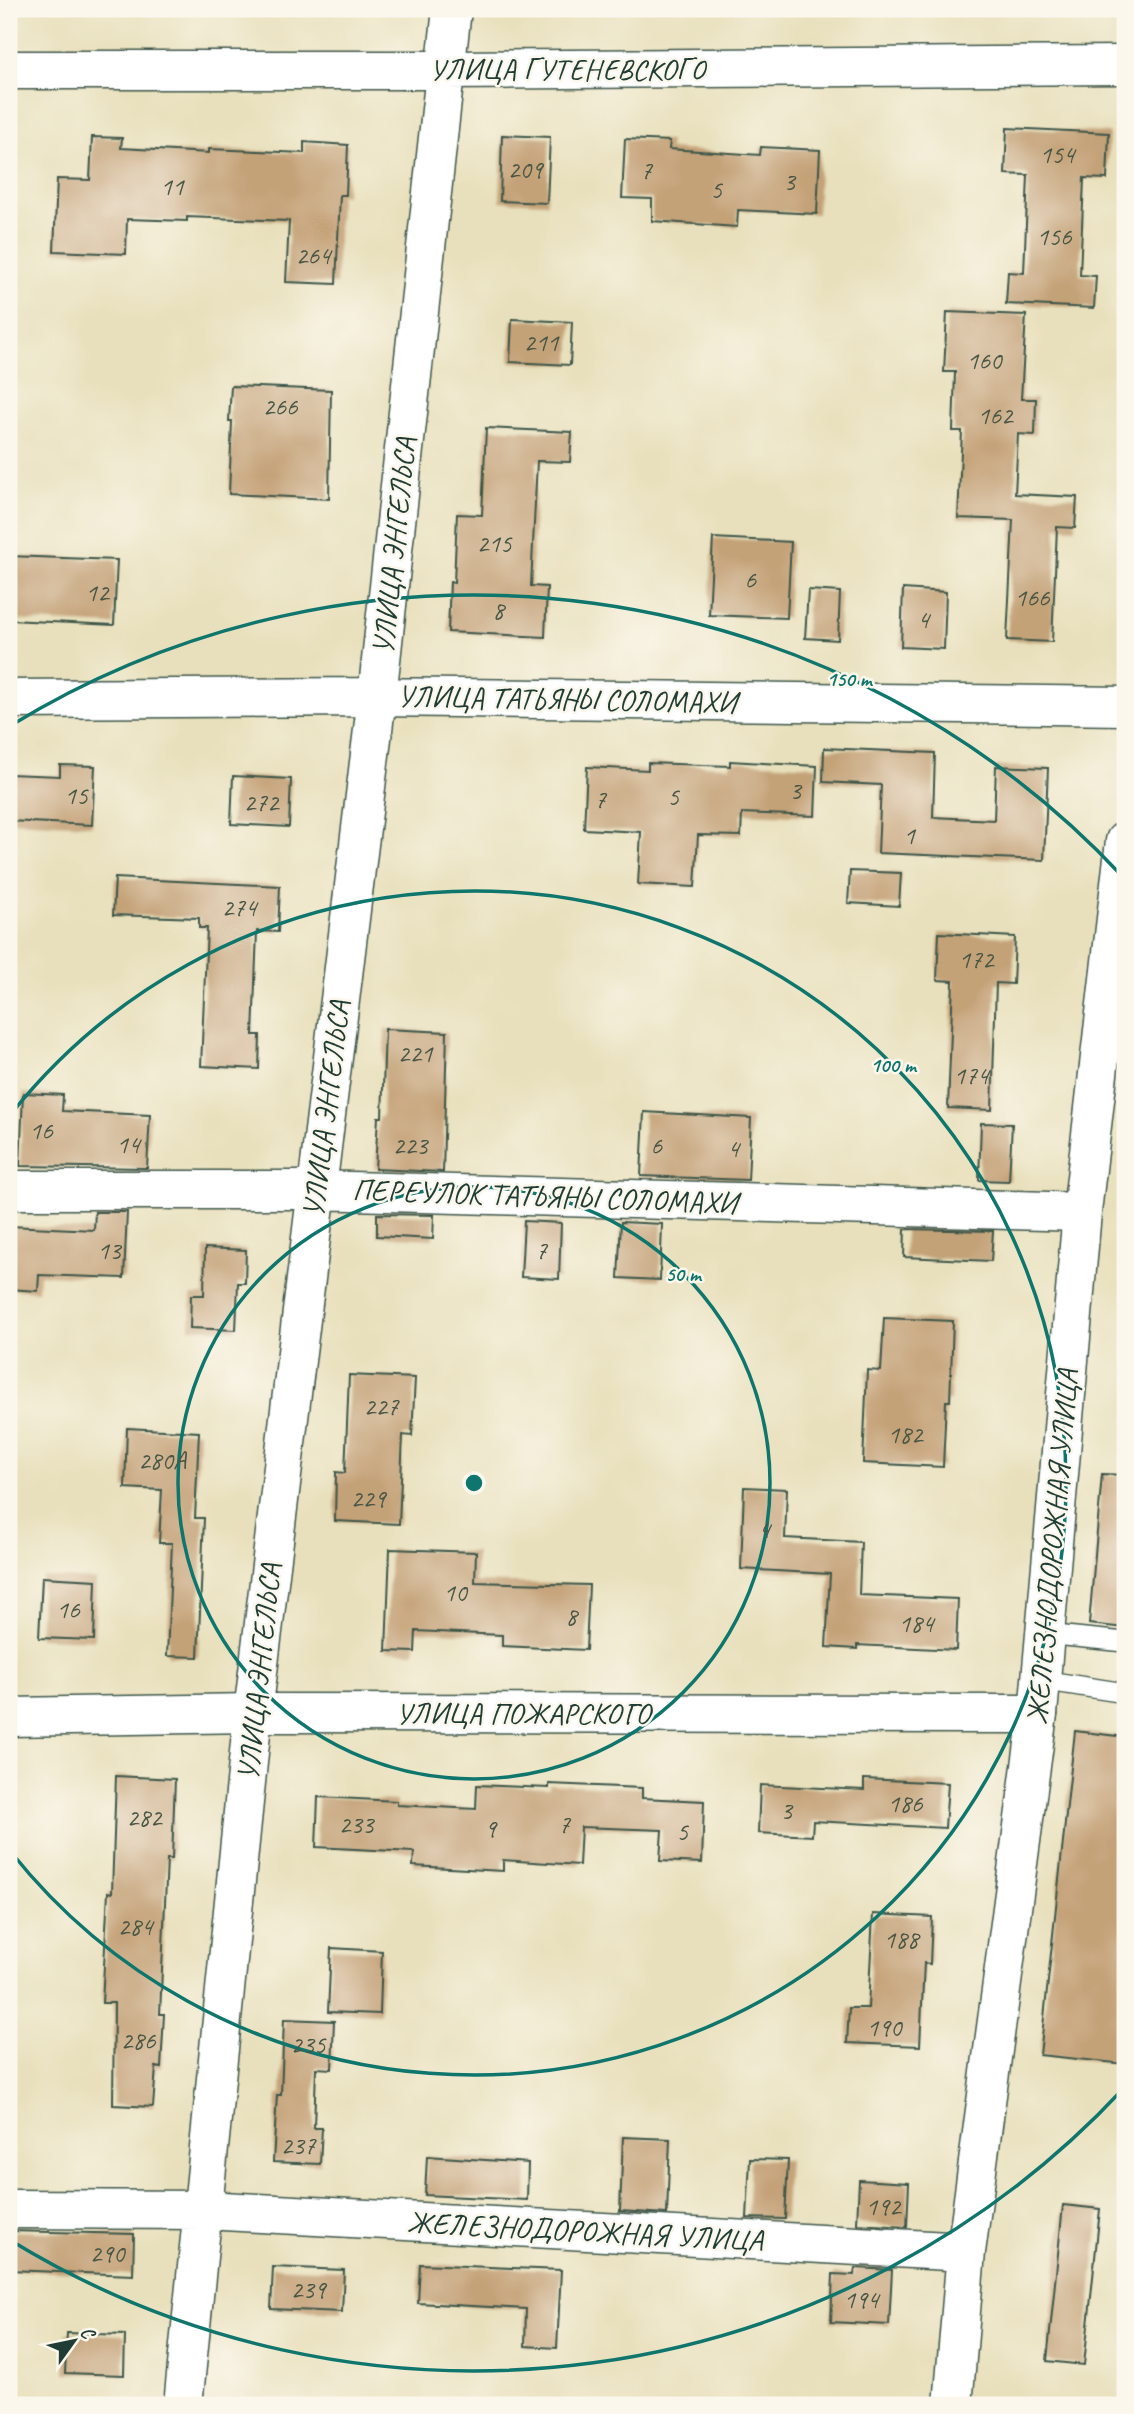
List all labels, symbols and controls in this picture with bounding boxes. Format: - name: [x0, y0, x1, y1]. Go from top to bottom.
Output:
- street label: УЛИЦА ГУТЕНЕВСКОГО: [429, 50, 708, 88]
- house number: 154: [1039, 138, 1077, 171]
- house number: 209: [507, 153, 545, 186]
- house number: 7: [640, 154, 653, 187]
- house number: 3: [783, 165, 797, 198]
- house number: 11: [160, 170, 185, 203]
- house number: 5: [710, 173, 723, 206]
- house number: 156: [1036, 220, 1073, 253]
- house number: 264: [295, 239, 333, 272]
- house number: 211: [523, 326, 560, 359]
- house number: 160: [966, 344, 1004, 377]
- house number: 266: [262, 390, 299, 423]
- house number: 162: [977, 399, 1015, 432]
- street label: УЛИЦА ЭНГЕЛЬСА: [364, 435, 424, 656]
- house number: 215: [476, 527, 513, 560]
- house number: 6: [744, 563, 757, 596]
- house number: 12: [85, 576, 111, 609]
- house number: 166: [1014, 581, 1051, 614]
- house number: 8: [492, 594, 506, 627]
- house number: 4: [917, 603, 931, 636]
- text: 150 m: [826, 666, 874, 692]
- street label: УЛИЦА ТАТЬЯНЫ СОЛОМАХИ: [397, 677, 742, 721]
- house number: 3: [789, 774, 803, 807]
- house number: 15: [64, 779, 89, 812]
- house number: 5: [667, 780, 680, 813]
- house number: 7: [594, 783, 607, 816]
- house number: 272: [243, 786, 281, 819]
- house number: 1: [903, 819, 916, 852]
- house number: 274: [221, 891, 259, 924]
- house number: 172: [958, 943, 996, 976]
- street label: УЛИЦА ЭНГЕЛЬСА: [294, 998, 358, 1219]
- house number: 221: [397, 1037, 434, 1070]
- text: 100 m: [870, 1052, 918, 1078]
- house number: 174: [953, 1059, 991, 1092]
- house number: 16: [29, 1114, 54, 1147]
- house number: 14: [116, 1128, 142, 1161]
- house number: 223: [392, 1129, 430, 1162]
- house number: 6: [650, 1129, 663, 1162]
- house number: 4: [727, 1132, 741, 1165]
- street label: ПЕРЕУЛОК ТАТЬЯНЫ СОЛОМАХИ: [352, 1170, 743, 1222]
- house number: 13: [97, 1234, 123, 1267]
- house number: 7: [535, 1234, 548, 1267]
- text: 50 m: [665, 1261, 703, 1287]
- street label: ЖЕЛЕЗНОДОРОЖНАЯ УЛИЦА: [1018, 1366, 1087, 1726]
- house number: 227: [363, 1390, 400, 1423]
- house number: 182: [887, 1418, 925, 1451]
- house number: 280А: [138, 1444, 188, 1477]
- centre of rings: [462, 1471, 486, 1495]
- house number: 229: [350, 1482, 388, 1515]
- house number: 4: [758, 1513, 772, 1546]
- street label: УЛИЦА ЭНГЕЛЬСА: [229, 1561, 289, 1782]
- house number: 10: [443, 1576, 469, 1609]
- house number: 16: [56, 1593, 81, 1626]
- house number: 8: [565, 1600, 579, 1633]
- house number: 184: [898, 1607, 936, 1640]
- street label: УЛИЦА ПОЖАРСКОГО: [396, 1694, 653, 1732]
- house number: 186: [887, 1787, 924, 1820]
- house number: 3: [780, 1794, 794, 1827]
- house number: 282: [126, 1801, 164, 1834]
- house number: 233: [338, 1808, 376, 1841]
- house number: 7: [558, 1808, 571, 1841]
- house number: 9: [484, 1812, 498, 1845]
- house number: 5: [676, 1815, 689, 1848]
- house number: 284: [117, 1910, 155, 1943]
- house number: 188: [883, 1923, 921, 1956]
- house number: 190: [866, 2011, 904, 2044]
- house number: 286: [120, 2024, 157, 2057]
- house number: 235: [290, 2028, 327, 2061]
- house number: 237: [280, 2129, 317, 2162]
- house number: 192: [865, 2190, 903, 2223]
- street label: ЖЕЛЕЗНОДОРОЖНАЯ УЛИЦА: [406, 2203, 766, 2259]
- house number: 290: [89, 2237, 127, 2270]
- house number: 239: [290, 2273, 328, 2306]
- house number: 194: [843, 2283, 881, 2316]
- north arrow: [38, 2306, 108, 2376]
- text: С: [75, 2322, 101, 2345]

